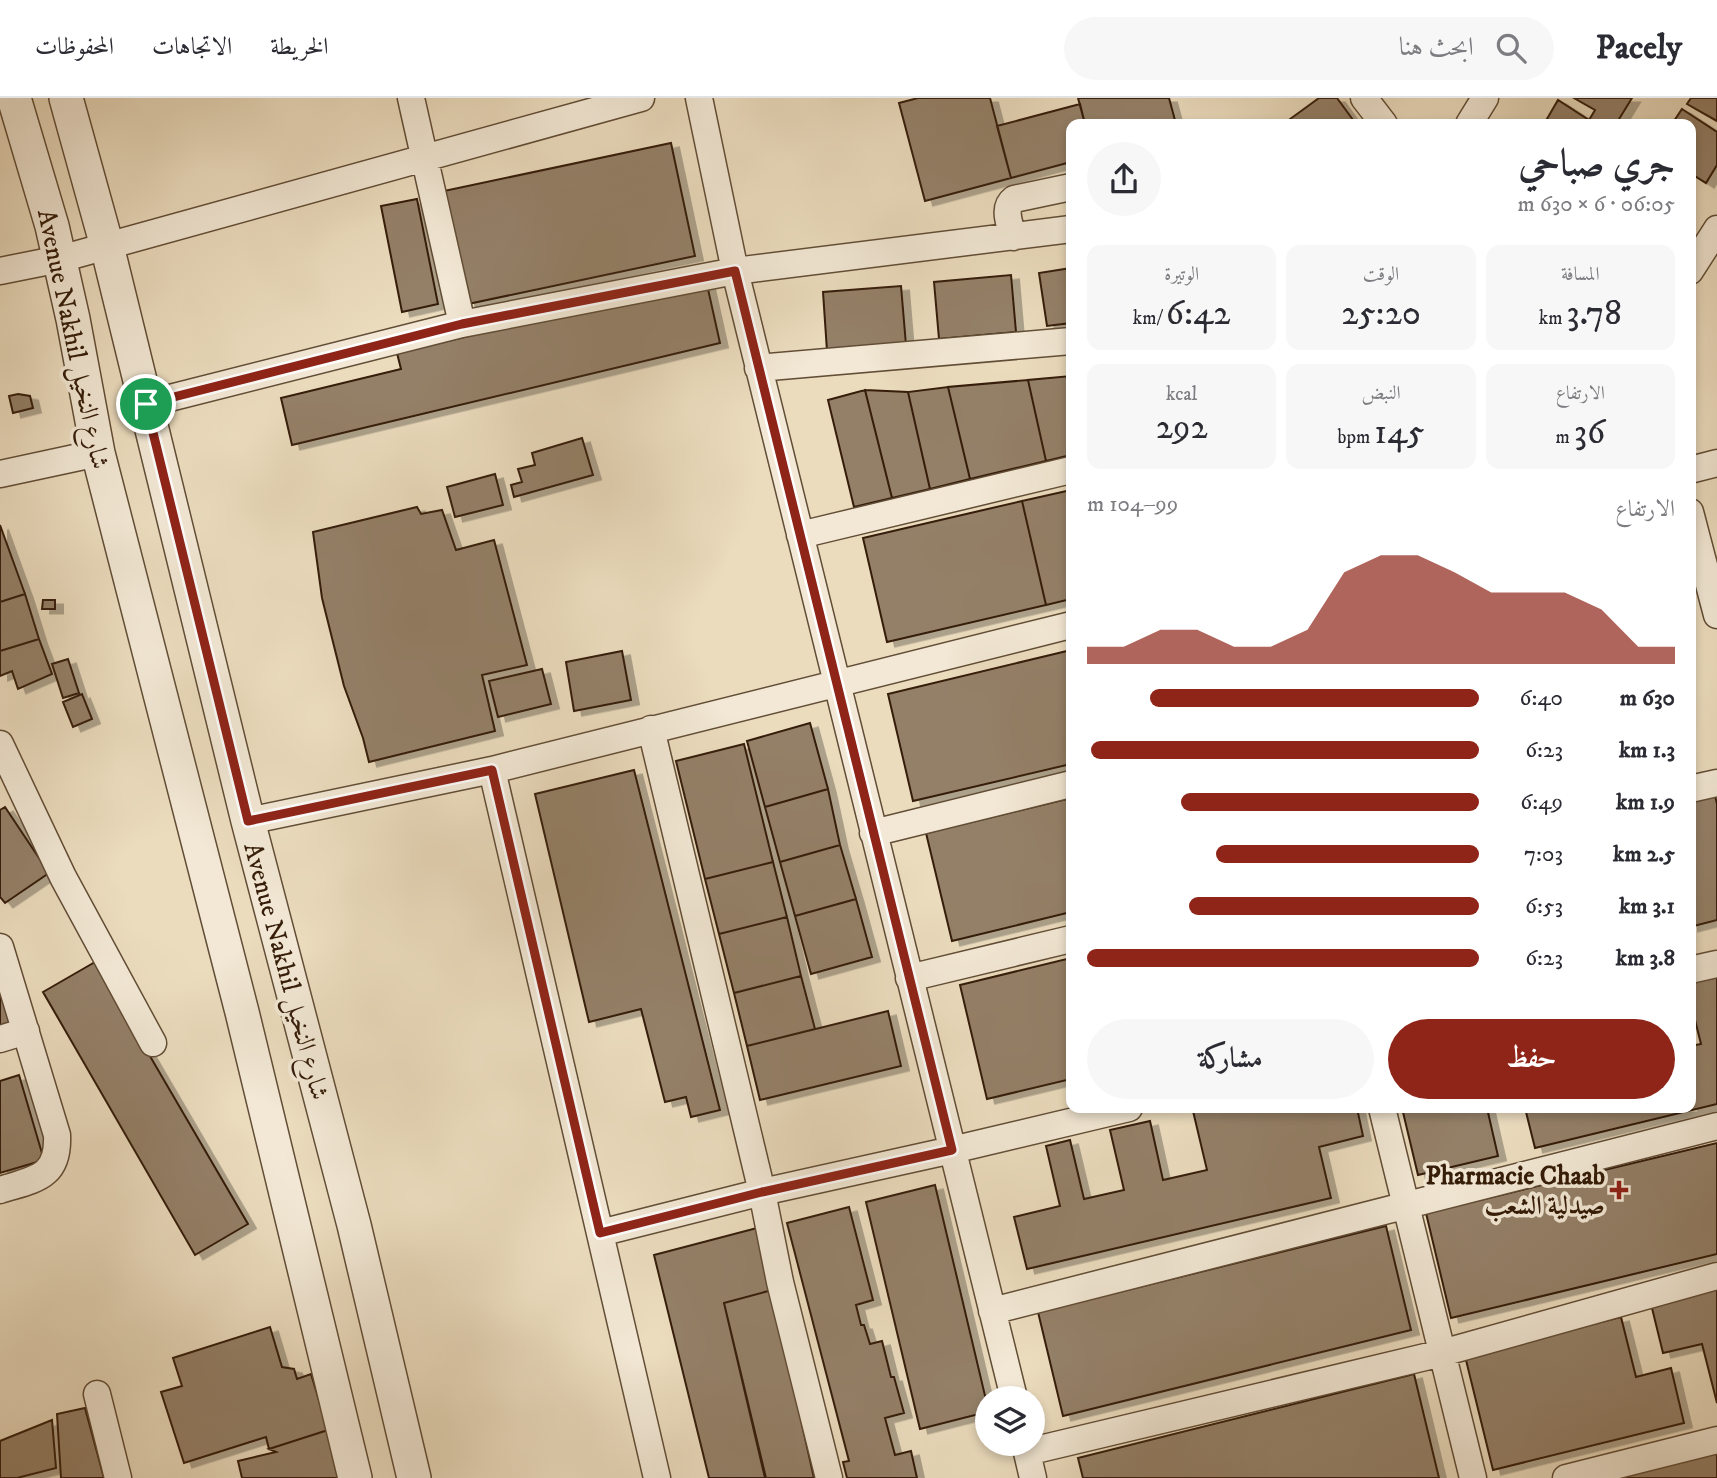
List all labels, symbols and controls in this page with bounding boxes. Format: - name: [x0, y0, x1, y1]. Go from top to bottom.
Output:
- search box: [1064, 17, 1554, 80]
- text: Pacely: [1596, 28, 1682, 69]
- icon: search: [1492, 29, 1530, 67]
- text: ابحث هنا: [1399, 31, 1474, 64]
- text: المحفوظات: [35, 32, 114, 62]
- text: الاتجاهات: [152, 32, 232, 62]
- text: الخريطة: [270, 32, 329, 62]
- text: جري صباحي: [1518, 140, 1675, 188]
- button: share: [1087, 142, 1161, 216]
- text: 06:05 · 6 × 630 m: [1517, 190, 1675, 219]
- street label: Avenue Nakhil شارع النخيل: [25, 206, 116, 473]
- text: الوتيرة: [1164, 263, 1199, 286]
- text: الوقت: [1363, 263, 1399, 286]
- text: المسافة: [1561, 263, 1600, 286]
- text: 6:42: [1166, 292, 1231, 336]
- text: 25:20: [1341, 292, 1421, 336]
- text: 3.78: [1567, 292, 1622, 336]
- text: /km: [1133, 307, 1166, 330]
- text: km: [1539, 307, 1567, 330]
- pin: [116, 374, 176, 434]
- text: النبض: [1361, 382, 1401, 405]
- text: الارتفاع: [1556, 382, 1605, 405]
- text: kcal: [1166, 383, 1197, 406]
- icon: arrive: [127, 385, 165, 423]
- text: 292: [1156, 406, 1208, 450]
- text: 145: [1374, 411, 1425, 455]
- text: 36: [1574, 411, 1605, 455]
- text: bpm: [1338, 426, 1374, 449]
- text: m: [1556, 426, 1574, 449]
- text: 99–104 m: [1087, 490, 1178, 519]
- text: الارتفاع: [1615, 495, 1675, 524]
- text: 6:40: [1519, 684, 1563, 713]
- text: 630 m: [1620, 684, 1675, 713]
- text: 6:23: [1525, 736, 1563, 765]
- text: 1.3 km: [1619, 736, 1675, 765]
- text: 6:49: [1520, 788, 1563, 817]
- text: 1.9 km: [1616, 788, 1675, 817]
- street label: Avenue Nakhil شارع النخيل: [231, 839, 336, 1105]
- text: 7:03: [1524, 840, 1563, 869]
- text: 2.5 km: [1613, 840, 1675, 869]
- text: 6:53: [1525, 892, 1563, 921]
- text: 3.1 km: [1619, 892, 1675, 921]
- text: 6:23: [1525, 944, 1563, 973]
- text: 3.8 km: [1616, 944, 1675, 973]
- button: مشاركة: [1087, 1019, 1374, 1099]
- button: حفظ: [1388, 1019, 1675, 1099]
- place label: Pharmacie Chaab صيدلية الشعب: [1426, 1160, 1605, 1223]
- marker: Pharmacie Chaab صيدلية الشعب: [1611, 1182, 1627, 1198]
- map controls: [975, 1386, 1045, 1456]
- button: layers: [975, 1386, 1045, 1456]

